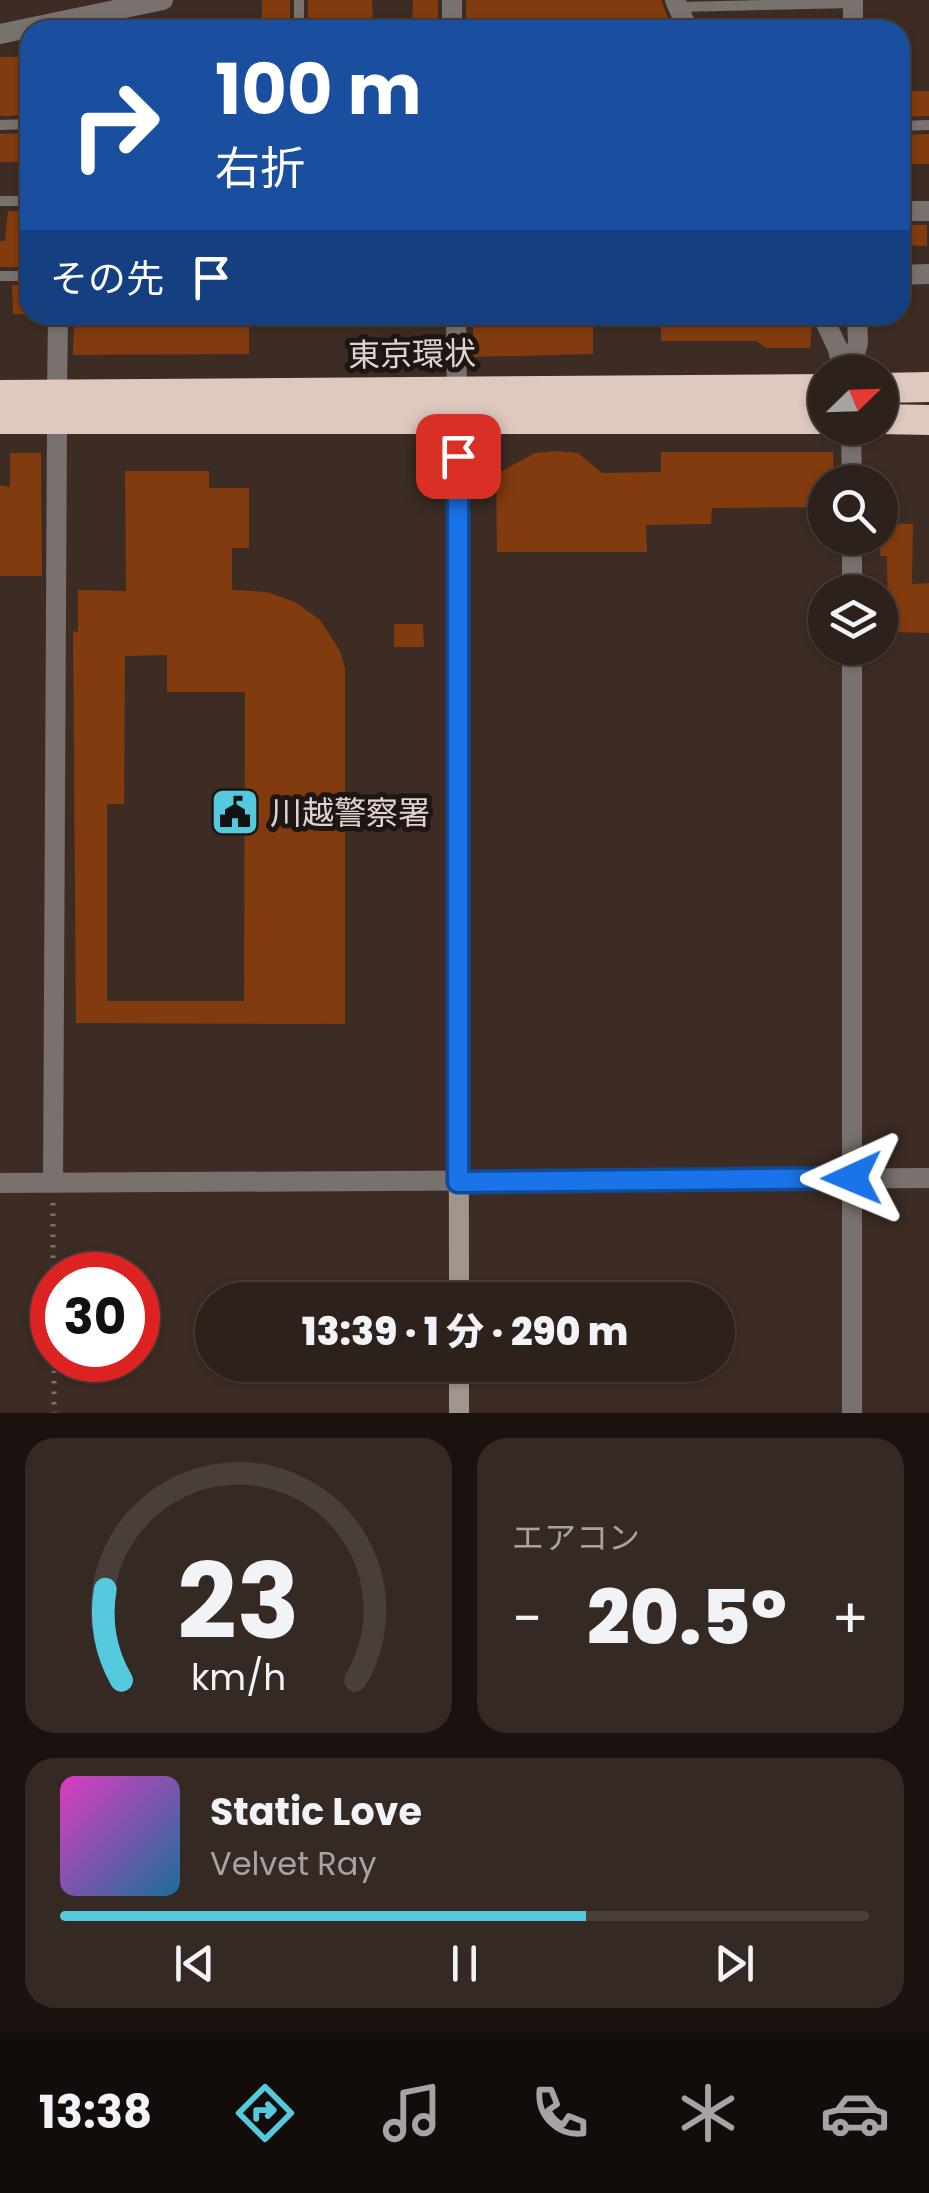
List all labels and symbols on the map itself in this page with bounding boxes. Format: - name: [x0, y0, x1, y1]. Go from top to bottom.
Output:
- street label: 東京環状: [348, 330, 476, 378]
- north arrow: [808, 355, 898, 445]
- pin: [416, 414, 501, 499]
- public building icon: 川越警察署: [209, 786, 261, 838]
- place label: 川越警察署: [270, 790, 430, 835]
- position arrow: [800, 1126, 904, 1230]
- speed limit sign: 30: [30, 1252, 160, 1382]

